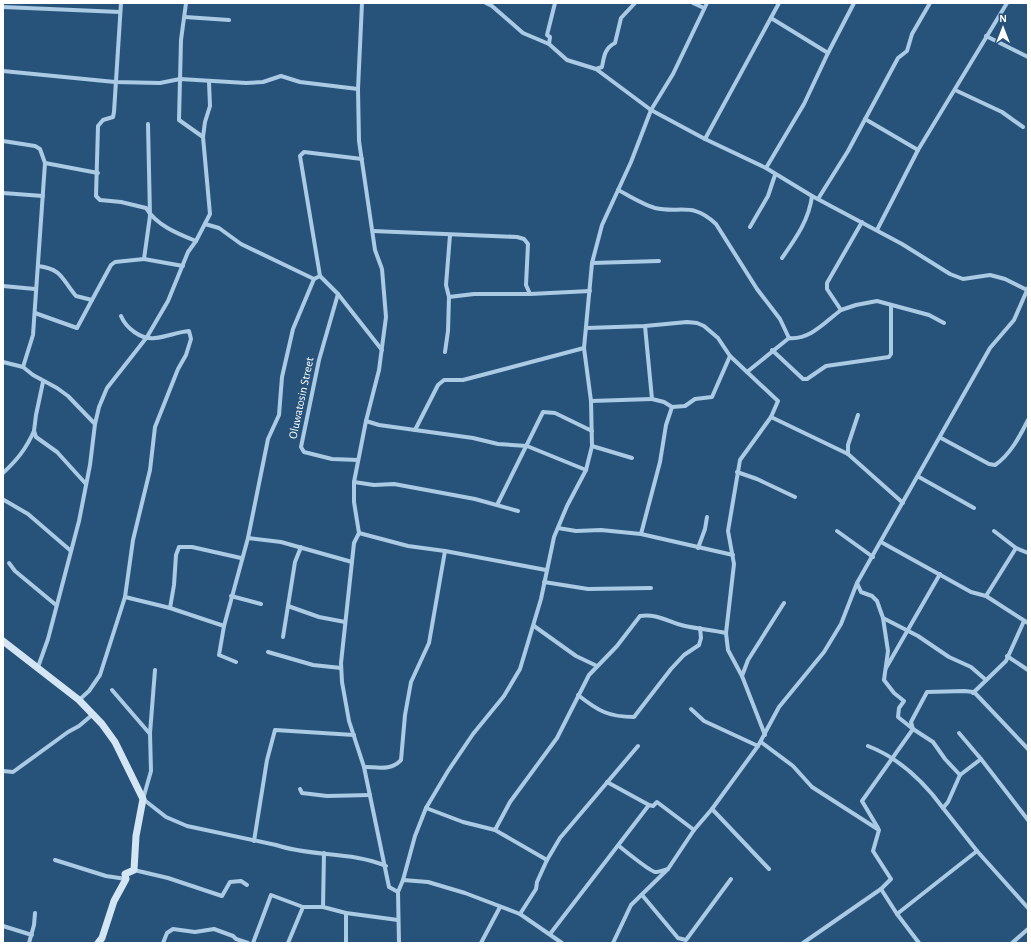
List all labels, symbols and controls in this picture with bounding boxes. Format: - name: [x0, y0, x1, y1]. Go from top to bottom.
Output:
- north arrow: [983, 8, 1023, 48]
- text: N: [999, 13, 1007, 24]
- street label: Oluwatosin Street: [286, 356, 316, 440]

